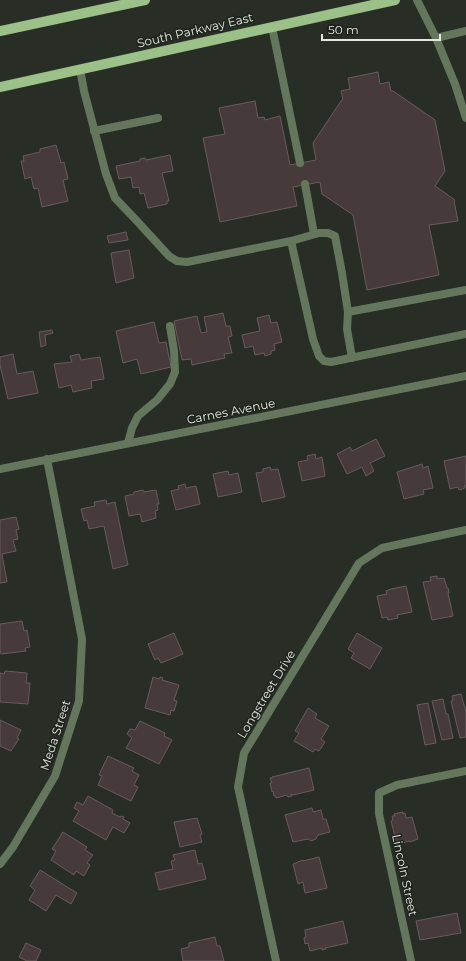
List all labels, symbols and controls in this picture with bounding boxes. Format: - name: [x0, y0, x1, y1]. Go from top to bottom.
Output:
- street label: South Parkway East: [135, 9, 255, 51]
- scale bar: [322, 16, 440, 42]
- text: 50 m: [328, 22, 359, 37]
- street label: Carnes Avenue: [185, 395, 277, 427]
- street label: Longstreet Drive: [234, 647, 298, 741]
- street label: Meda Street: [37, 698, 74, 772]
- street label: Lincoln Street: [389, 833, 421, 917]

